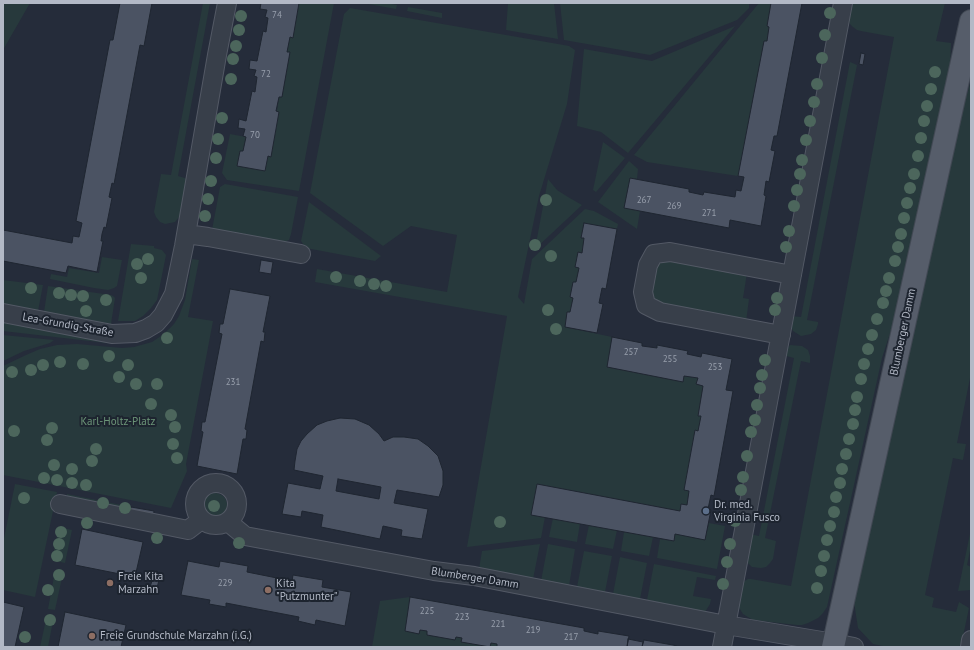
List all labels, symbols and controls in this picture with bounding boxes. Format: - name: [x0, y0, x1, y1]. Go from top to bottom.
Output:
- house number: 74: [272, 10, 282, 20]
- house number: 72: [261, 69, 271, 79]
- house number: 70: [250, 130, 260, 140]
- house number: 267: [637, 195, 651, 205]
- house number: 269: [667, 201, 681, 211]
- house number: 271: [702, 208, 716, 218]
- street label: Blumberger Damm: [887, 287, 919, 377]
- street label: Lea-Grundig-Straße: [22, 311, 114, 339]
- house number: 257: [624, 347, 638, 357]
- house number: 255: [663, 354, 677, 364]
- house number: 253: [708, 362, 722, 372]
- house number: 231: [226, 377, 240, 387]
- park label: Karl-Holtz-Platz: [81, 415, 155, 429]
- place label: Dr. med. Virginia Fusco: [714, 498, 780, 524]
- marker: Dr. med. Virginia Fusco: [701, 506, 711, 516]
- street label: Blumberger Damm: [430, 565, 520, 591]
- place label: Freie Kita Marzahn: [118, 570, 163, 596]
- place label: Kita "Putzmunter": [276, 577, 338, 603]
- marker: Freie Kita Marzahn: [105, 578, 115, 588]
- house number: 229: [218, 578, 232, 588]
- marker: Kita "Putzmunter": [263, 585, 273, 595]
- house number: 225: [420, 606, 434, 616]
- house number: 223: [455, 612, 469, 622]
- house number: 221: [491, 619, 505, 629]
- house number: 219: [526, 625, 540, 635]
- place label: Freie Grundschule Marzahn (i.G.): [100, 629, 252, 643]
- marker: Freie Grundschule Marzahn (i.G.): [87, 631, 97, 641]
- house number: 217: [564, 632, 578, 642]

